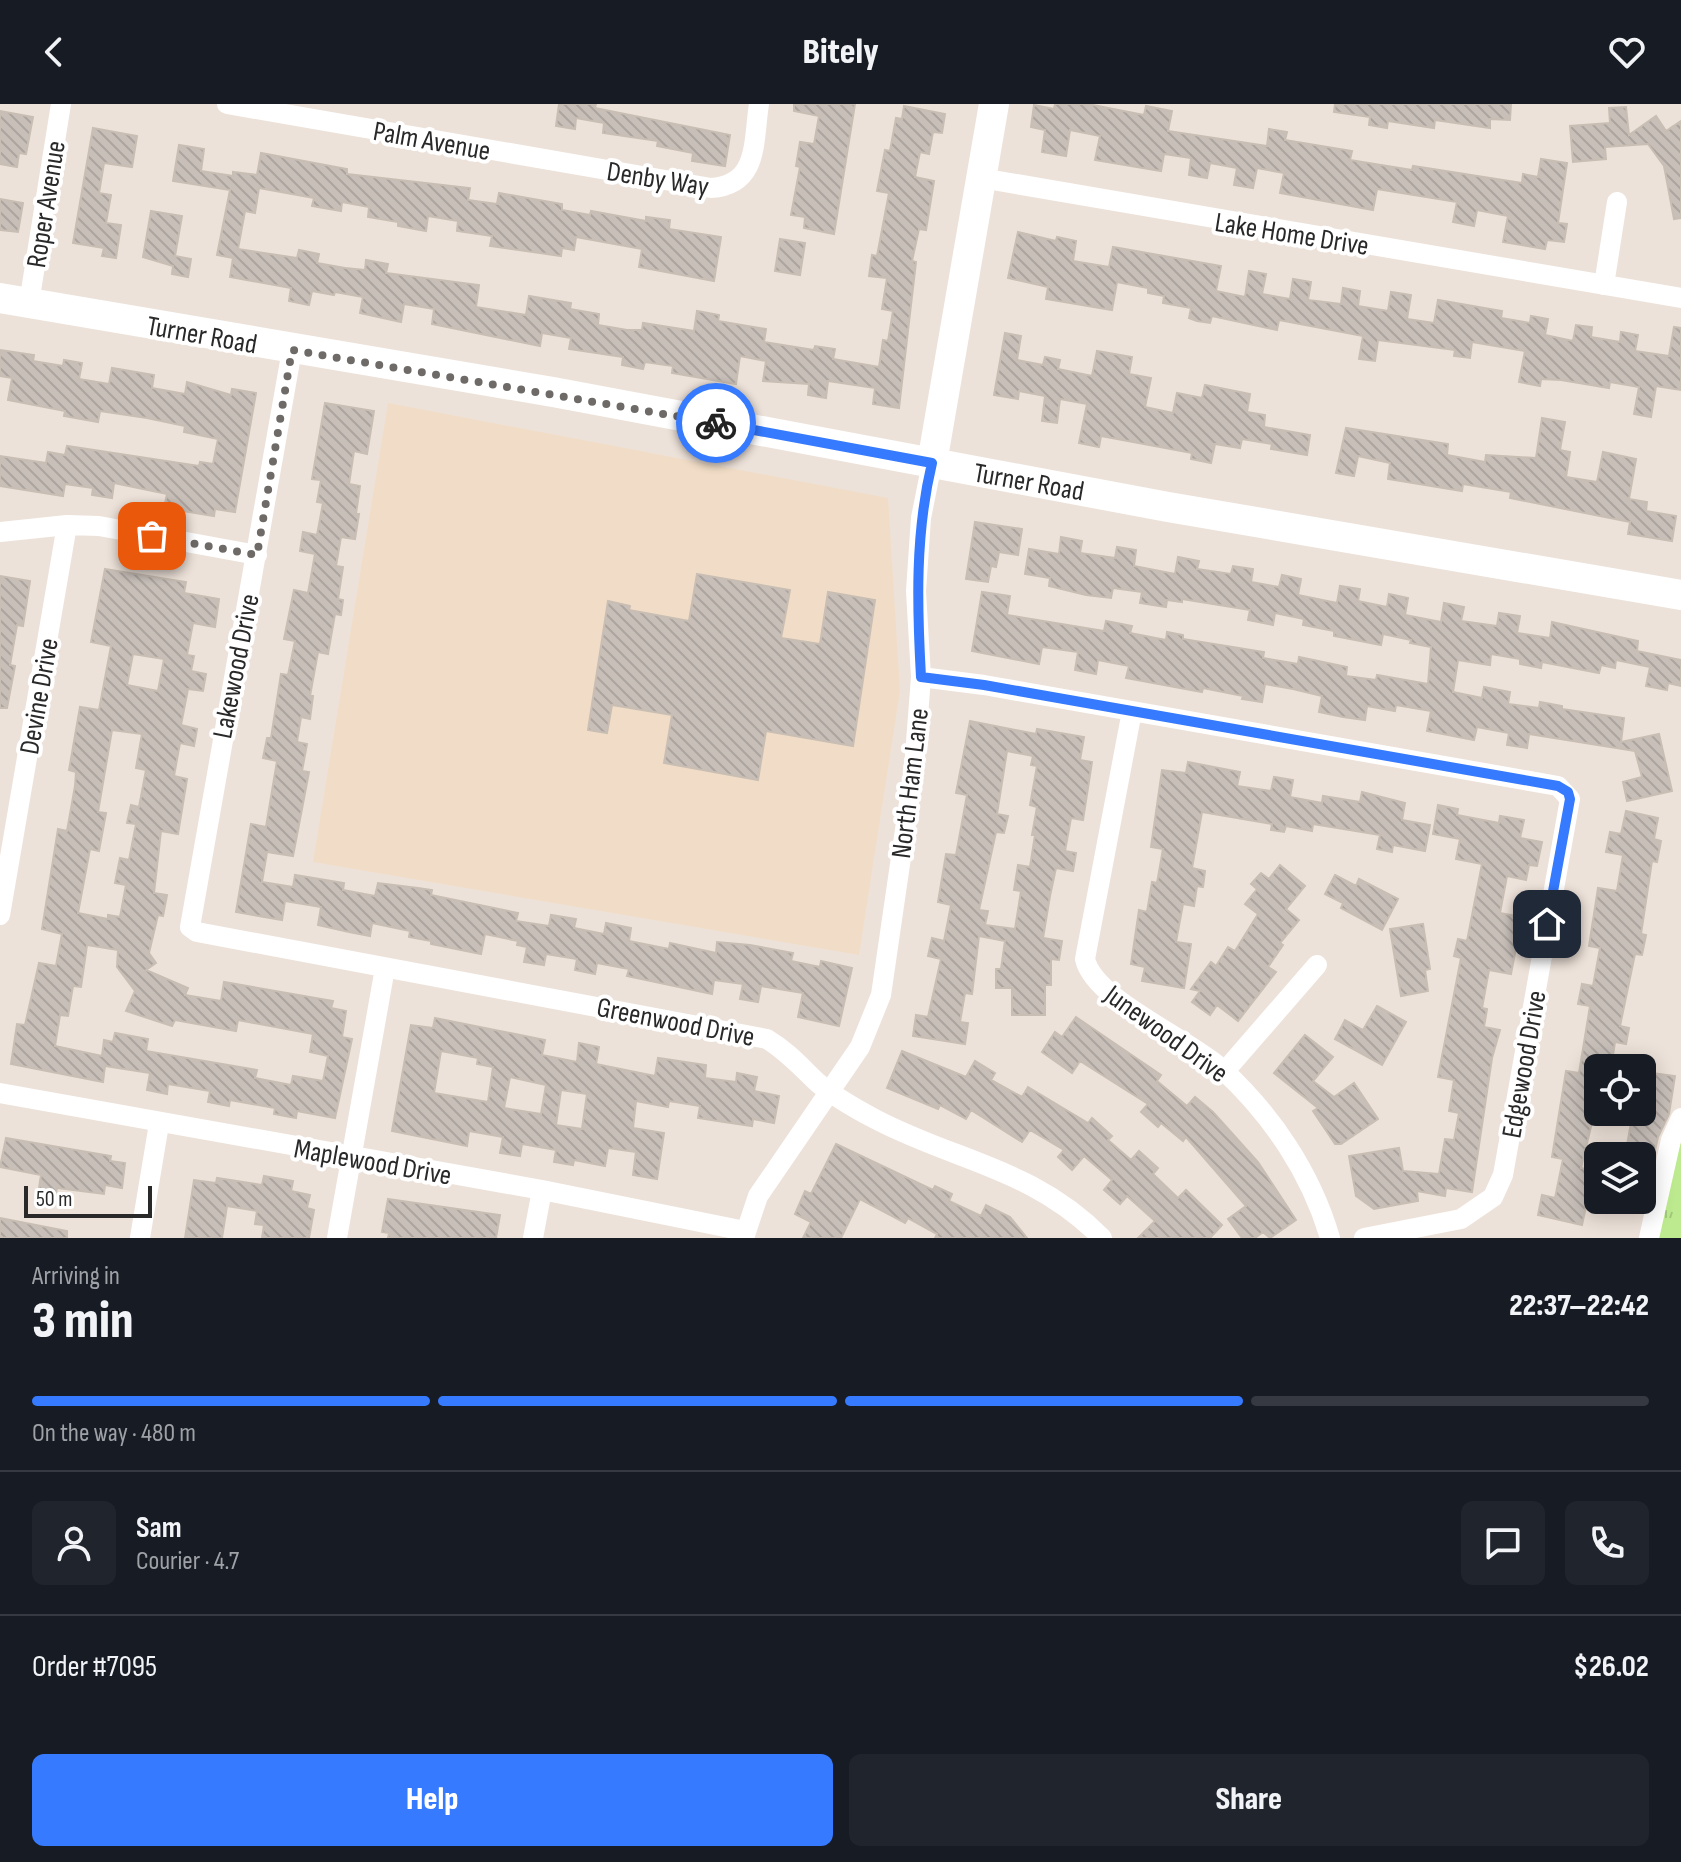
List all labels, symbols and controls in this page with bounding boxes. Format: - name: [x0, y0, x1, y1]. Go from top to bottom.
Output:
- icon: back: [32, 30, 76, 74]
- icon: heart: [1605, 30, 1649, 74]
- text: Bitely: [802, 31, 879, 74]
- street label: Palm Avenue: [371, 115, 493, 168]
- street label: Roper Avenue: [20, 138, 73, 270]
- street label: Denby Way: [605, 155, 711, 204]
- street label: Lake Home Drive: [1212, 206, 1371, 263]
- street label: Turner Road: [144, 310, 259, 361]
- courier: [676, 383, 756, 463]
- icon: bike: [694, 401, 738, 445]
- street label: Turner Road: [971, 457, 1086, 508]
- pin: [118, 502, 186, 570]
- icon: bag: [130, 514, 174, 558]
- street label: Lakewood Drive: [206, 591, 267, 741]
- street label: Devine Drive: [13, 636, 66, 757]
- street label: North Ham Lane: [885, 706, 936, 860]
- pin: [1513, 890, 1581, 958]
- icon: home: [1525, 902, 1569, 946]
- street label: Junewood Drive: [1097, 978, 1234, 1090]
- street label: Edgewood Drive: [1495, 988, 1554, 1141]
- street label: Greenwood Drive: [594, 991, 757, 1054]
- map controls: [1584, 1054, 1656, 1214]
- button: locate: [1584, 1054, 1656, 1126]
- street label: Maplewood Drive: [291, 1132, 454, 1193]
- button: layers: [1584, 1142, 1656, 1214]
- scale bar: [24, 1182, 152, 1218]
- text: 50 m: [36, 1186, 72, 1213]
- text: Arriving in: [32, 1261, 120, 1292]
- text: 22:37–22:42: [1509, 1288, 1649, 1324]
- text: 3 min: [32, 1290, 134, 1353]
- text: On the way · 480 m: [32, 1418, 196, 1449]
- button: person: [32, 1501, 116, 1585]
- button: chat: [1461, 1501, 1545, 1585]
- button: phone: [1565, 1501, 1649, 1585]
- text: Sam: [136, 1510, 182, 1546]
- text: Courier · 4.7: [136, 1546, 239, 1577]
- text: Order #7095: [32, 1649, 157, 1685]
- text: $26.02: [1573, 1649, 1649, 1685]
- button: Help: [32, 1754, 833, 1846]
- button: Share: [849, 1754, 1649, 1846]

